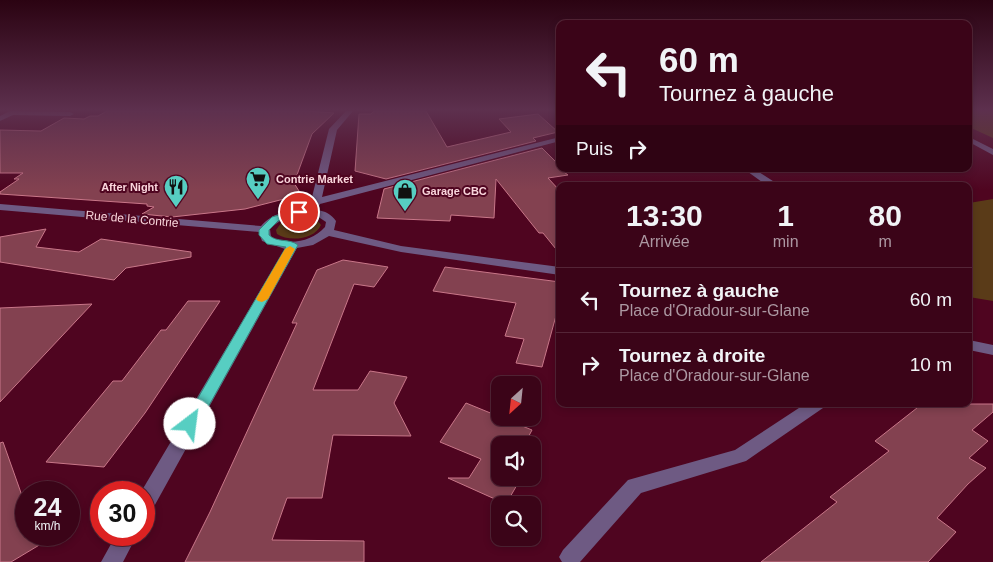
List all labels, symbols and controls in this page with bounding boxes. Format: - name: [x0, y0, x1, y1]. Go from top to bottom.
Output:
- icon: left: [576, 40, 641, 105]
- text: 60 m: [659, 40, 739, 79]
- text: Tournez à gauche: [659, 81, 834, 106]
- icon: right: [623, 135, 651, 163]
- text: Puis: [576, 138, 613, 159]
- supermarket icon: Contrie Market: [245, 166, 271, 200]
- place label: Contrie Market: [276, 173, 353, 185]
- restaurant icon: After Night: [163, 174, 189, 208]
- shop icon: Garage CBC: [392, 178, 418, 212]
- place label: After Night: [101, 181, 158, 193]
- place label: Garage CBC: [422, 185, 487, 197]
- pin: [278, 191, 320, 233]
- icon: arrive: [285, 198, 313, 226]
- text: 13:30: [626, 199, 703, 232]
- text: 1: [777, 199, 794, 232]
- text: 80: [869, 199, 902, 232]
- street label: Rue de la Contrie: [85, 208, 179, 230]
- text: Arrivée: [639, 233, 690, 250]
- text: min: [773, 233, 799, 250]
- text: m: [879, 233, 892, 250]
- text: Tournez à gauche: [619, 280, 779, 301]
- icon: left: [576, 286, 604, 314]
- text: 60 m: [910, 289, 952, 310]
- text: Place d'Oradour-sur-Glane: [619, 302, 810, 319]
- text: Tournez à droite: [619, 345, 765, 366]
- icon: right: [576, 351, 604, 379]
- text: 10 m: [910, 354, 952, 375]
- text: Place d'Oradour-sur-Glane: [619, 367, 810, 384]
- north arrow: [491, 376, 541, 426]
- map controls: [491, 376, 541, 546]
- position arrow: [163, 397, 215, 449]
- button: sound: [491, 436, 541, 486]
- speed limit sign: 30: [90, 481, 155, 546]
- text: 24: [34, 493, 61, 521]
- button: search: [491, 496, 541, 546]
- text: km/h: [34, 519, 61, 533]

